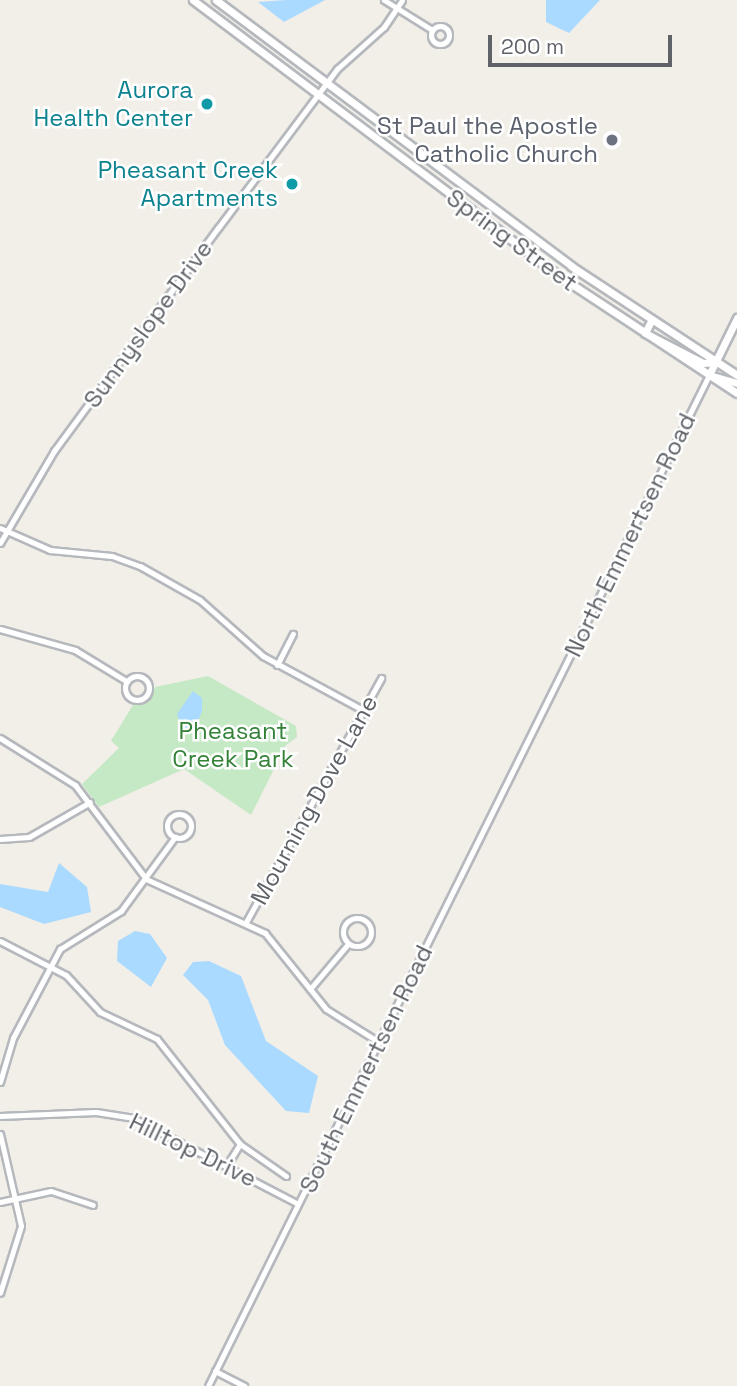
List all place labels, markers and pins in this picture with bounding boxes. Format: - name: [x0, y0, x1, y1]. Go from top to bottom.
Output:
- place label: Aurora Health Center: [34, 76, 193, 132]
- marker: Aurora Health Center: [199, 96, 215, 112]
- place label: St Paul the Apostle Catholic Church: [377, 112, 598, 168]
- marker: St Paul the Apostle Catholic Church: [604, 132, 620, 148]
- place label: Pheasant Creek Apartments: [98, 156, 278, 212]
- marker: Pheasant Creek Apartments: [284, 176, 300, 192]

